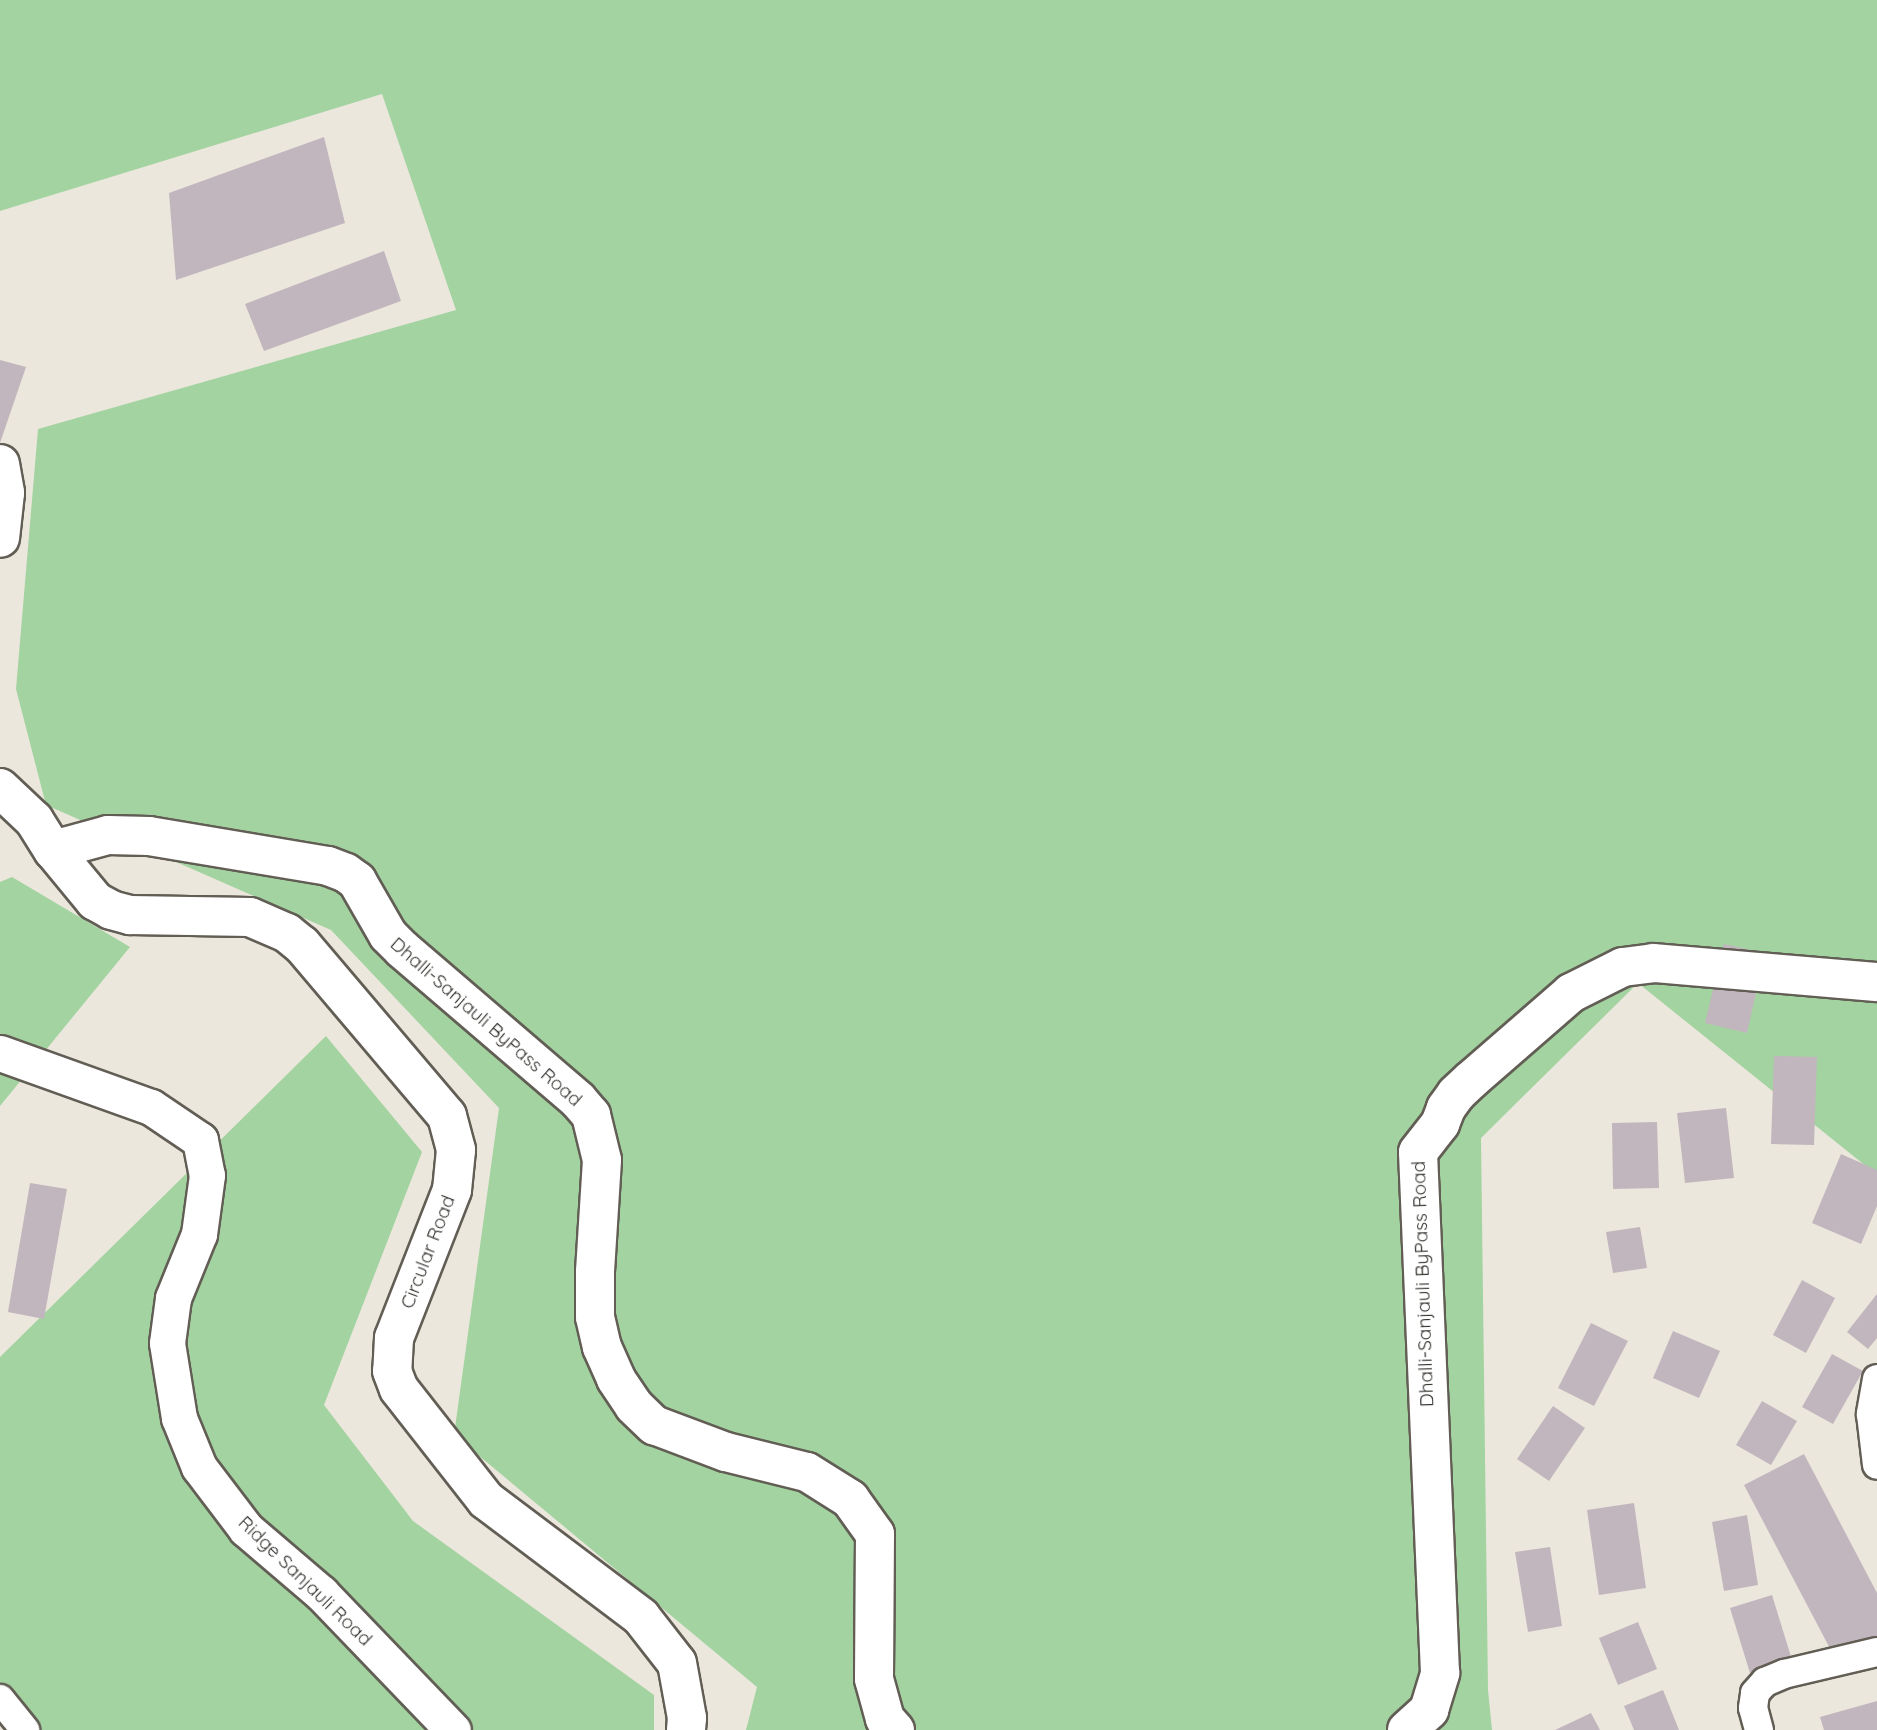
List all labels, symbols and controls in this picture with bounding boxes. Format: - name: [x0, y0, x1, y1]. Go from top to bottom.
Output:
- street label: Dhalli-Sanjauli ByPass Road: [386, 933, 586, 1111]
- street label: Dhalli-Sanjauli ByPass Road: [1407, 1161, 1439, 1407]
- street label: Circular Road: [396, 1192, 460, 1312]
- street label: Ridge Sanjauli Road: [233, 1511, 377, 1651]

